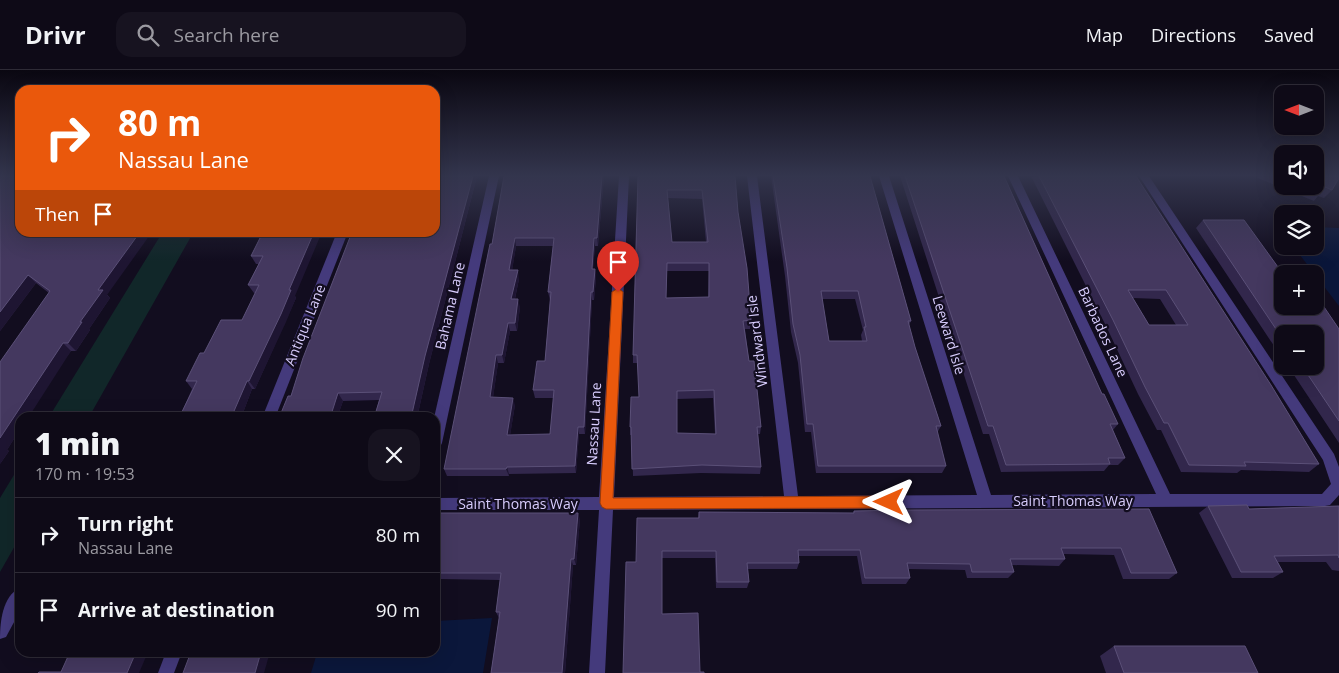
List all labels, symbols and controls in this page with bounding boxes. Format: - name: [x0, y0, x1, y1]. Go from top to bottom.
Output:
- search box: [116, 12, 466, 57]
- text: Drivr: [25, 18, 86, 51]
- icon: search: [134, 21, 162, 49]
- text: Search here: [174, 22, 279, 48]
- text: Map: [1086, 23, 1123, 47]
- text: Directions: [1151, 23, 1236, 47]
- text: Saved: [1264, 23, 1314, 47]
- north arrow: [1274, 85, 1324, 135]
- map controls: [1274, 85, 1324, 375]
- text: 80 m: [118, 99, 201, 146]
- icon: right: [35, 105, 100, 170]
- text: Nassau Lane: [118, 144, 249, 174]
- button: sound: [1274, 145, 1324, 195]
- icon: arrive: [89, 200, 117, 228]
- text: Then: [35, 201, 79, 227]
- button: layers: [1274, 205, 1324, 255]
- pin: [597, 241, 639, 292]
- icon: arrive: [604, 248, 632, 276]
- street label: Bahama Lane: [430, 260, 469, 351]
- button: +: [1274, 265, 1324, 315]
- street label: Antiqua Lane: [280, 281, 330, 368]
- street label: Barbados Lane: [1074, 283, 1133, 380]
- street label: Leeward Isle: [928, 293, 971, 377]
- street label: Windward Isle: [741, 294, 772, 388]
- button: −: [1274, 325, 1324, 375]
- street label: Nassau Lane: [582, 382, 605, 466]
- text: 1 min: [35, 423, 120, 464]
- button: close: [368, 429, 420, 481]
- text: 170 m · 19:53: [35, 463, 135, 485]
- position arrow: [862, 475, 914, 527]
- street label: Saint Thomas Way: [1013, 491, 1134, 510]
- street label: Saint Thomas Way: [458, 494, 579, 513]
- text: Turn right: [78, 511, 173, 537]
- icon: right: [35, 521, 63, 549]
- text: 80 m: [376, 522, 420, 548]
- text: Nassau Lane: [78, 537, 173, 559]
- icon: arrive: [35, 596, 63, 624]
- text: Arrive at destination: [78, 597, 275, 623]
- text: 90 m: [376, 597, 420, 623]

